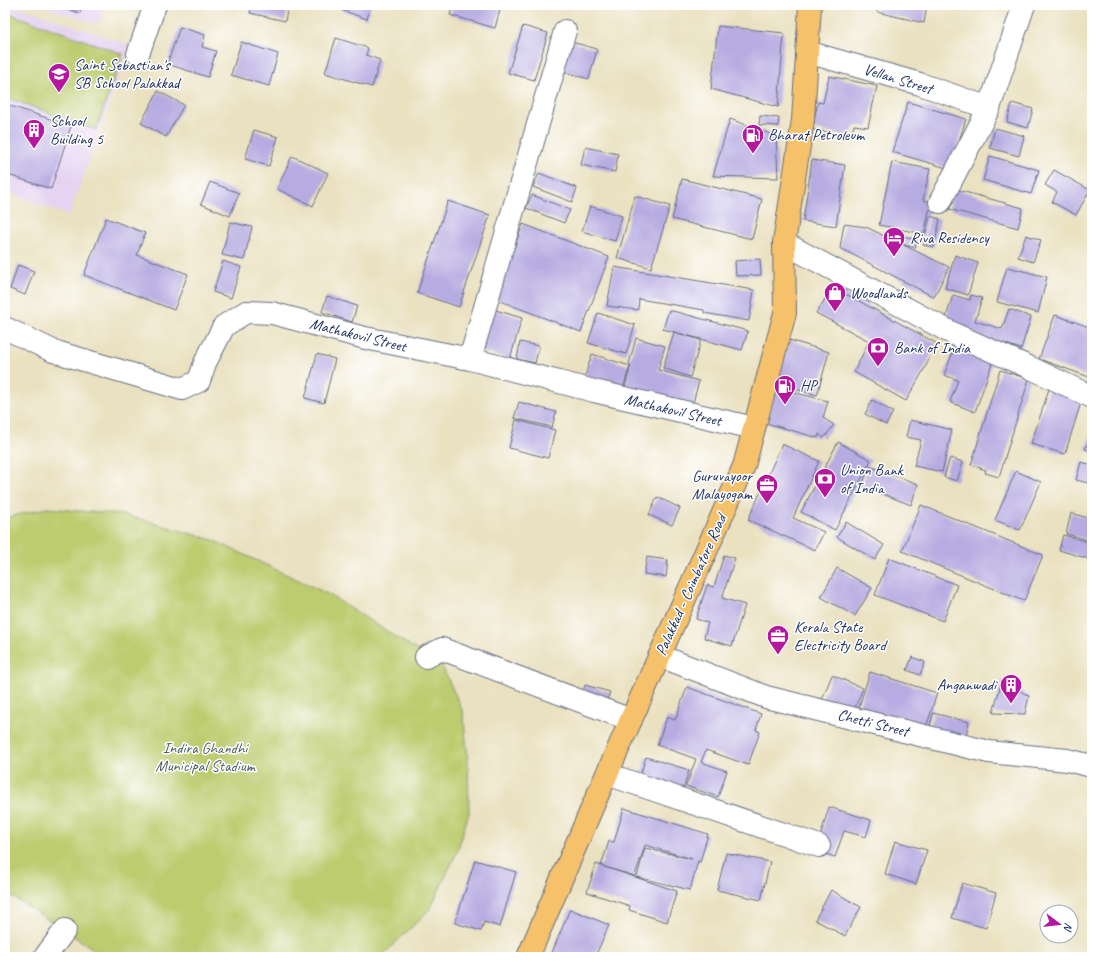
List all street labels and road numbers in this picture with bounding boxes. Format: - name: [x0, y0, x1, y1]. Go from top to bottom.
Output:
- street label: Vellan Street: [861, 59, 937, 100]
- street label: Mathakovil Street: [308, 313, 410, 357]
- street label: Mathakovil Street: [623, 389, 725, 431]
- street label: Palakkad - Coimbatore Road: [651, 509, 732, 659]
- street label: Chetti Street: [835, 705, 913, 742]

